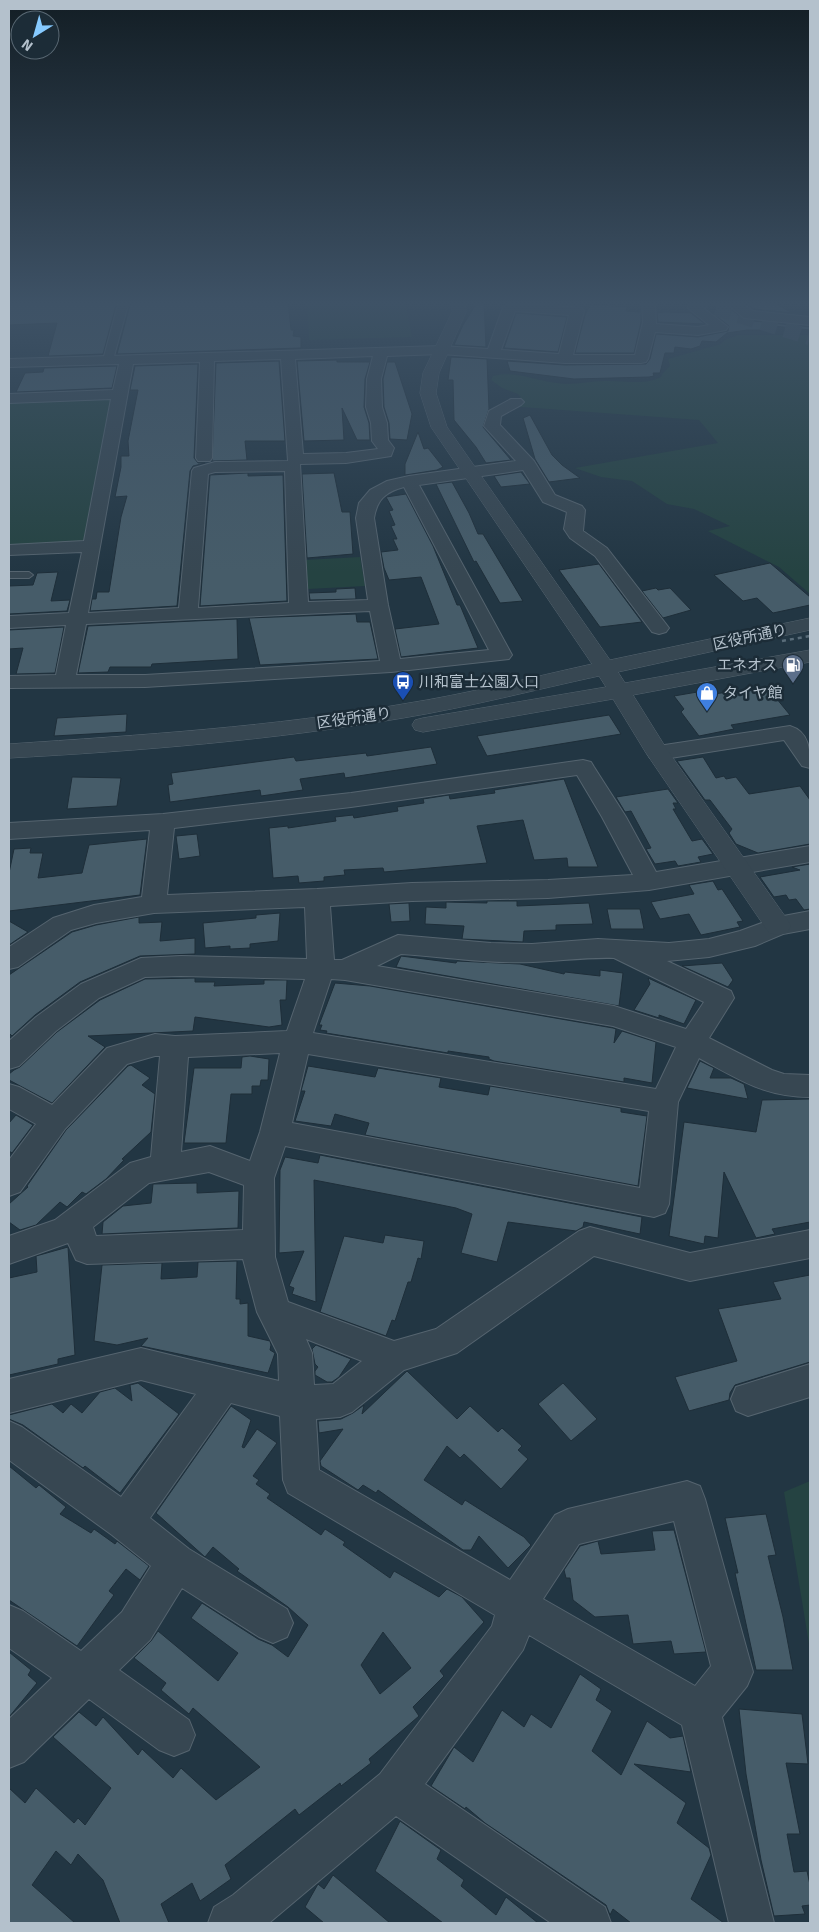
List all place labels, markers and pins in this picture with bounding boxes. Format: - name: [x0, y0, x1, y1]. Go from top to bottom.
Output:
- fuel station icon: エネオス: [781, 653, 805, 684]
- place label: エネオス: [717, 656, 777, 674]
- bus stop icon: 川和富士公園入口: [391, 670, 415, 701]
- place label: 川和富士公園入口: [419, 673, 539, 691]
- shop icon: タイヤ館: [695, 681, 719, 712]
- place label: タイヤ館: [723, 684, 783, 702]

